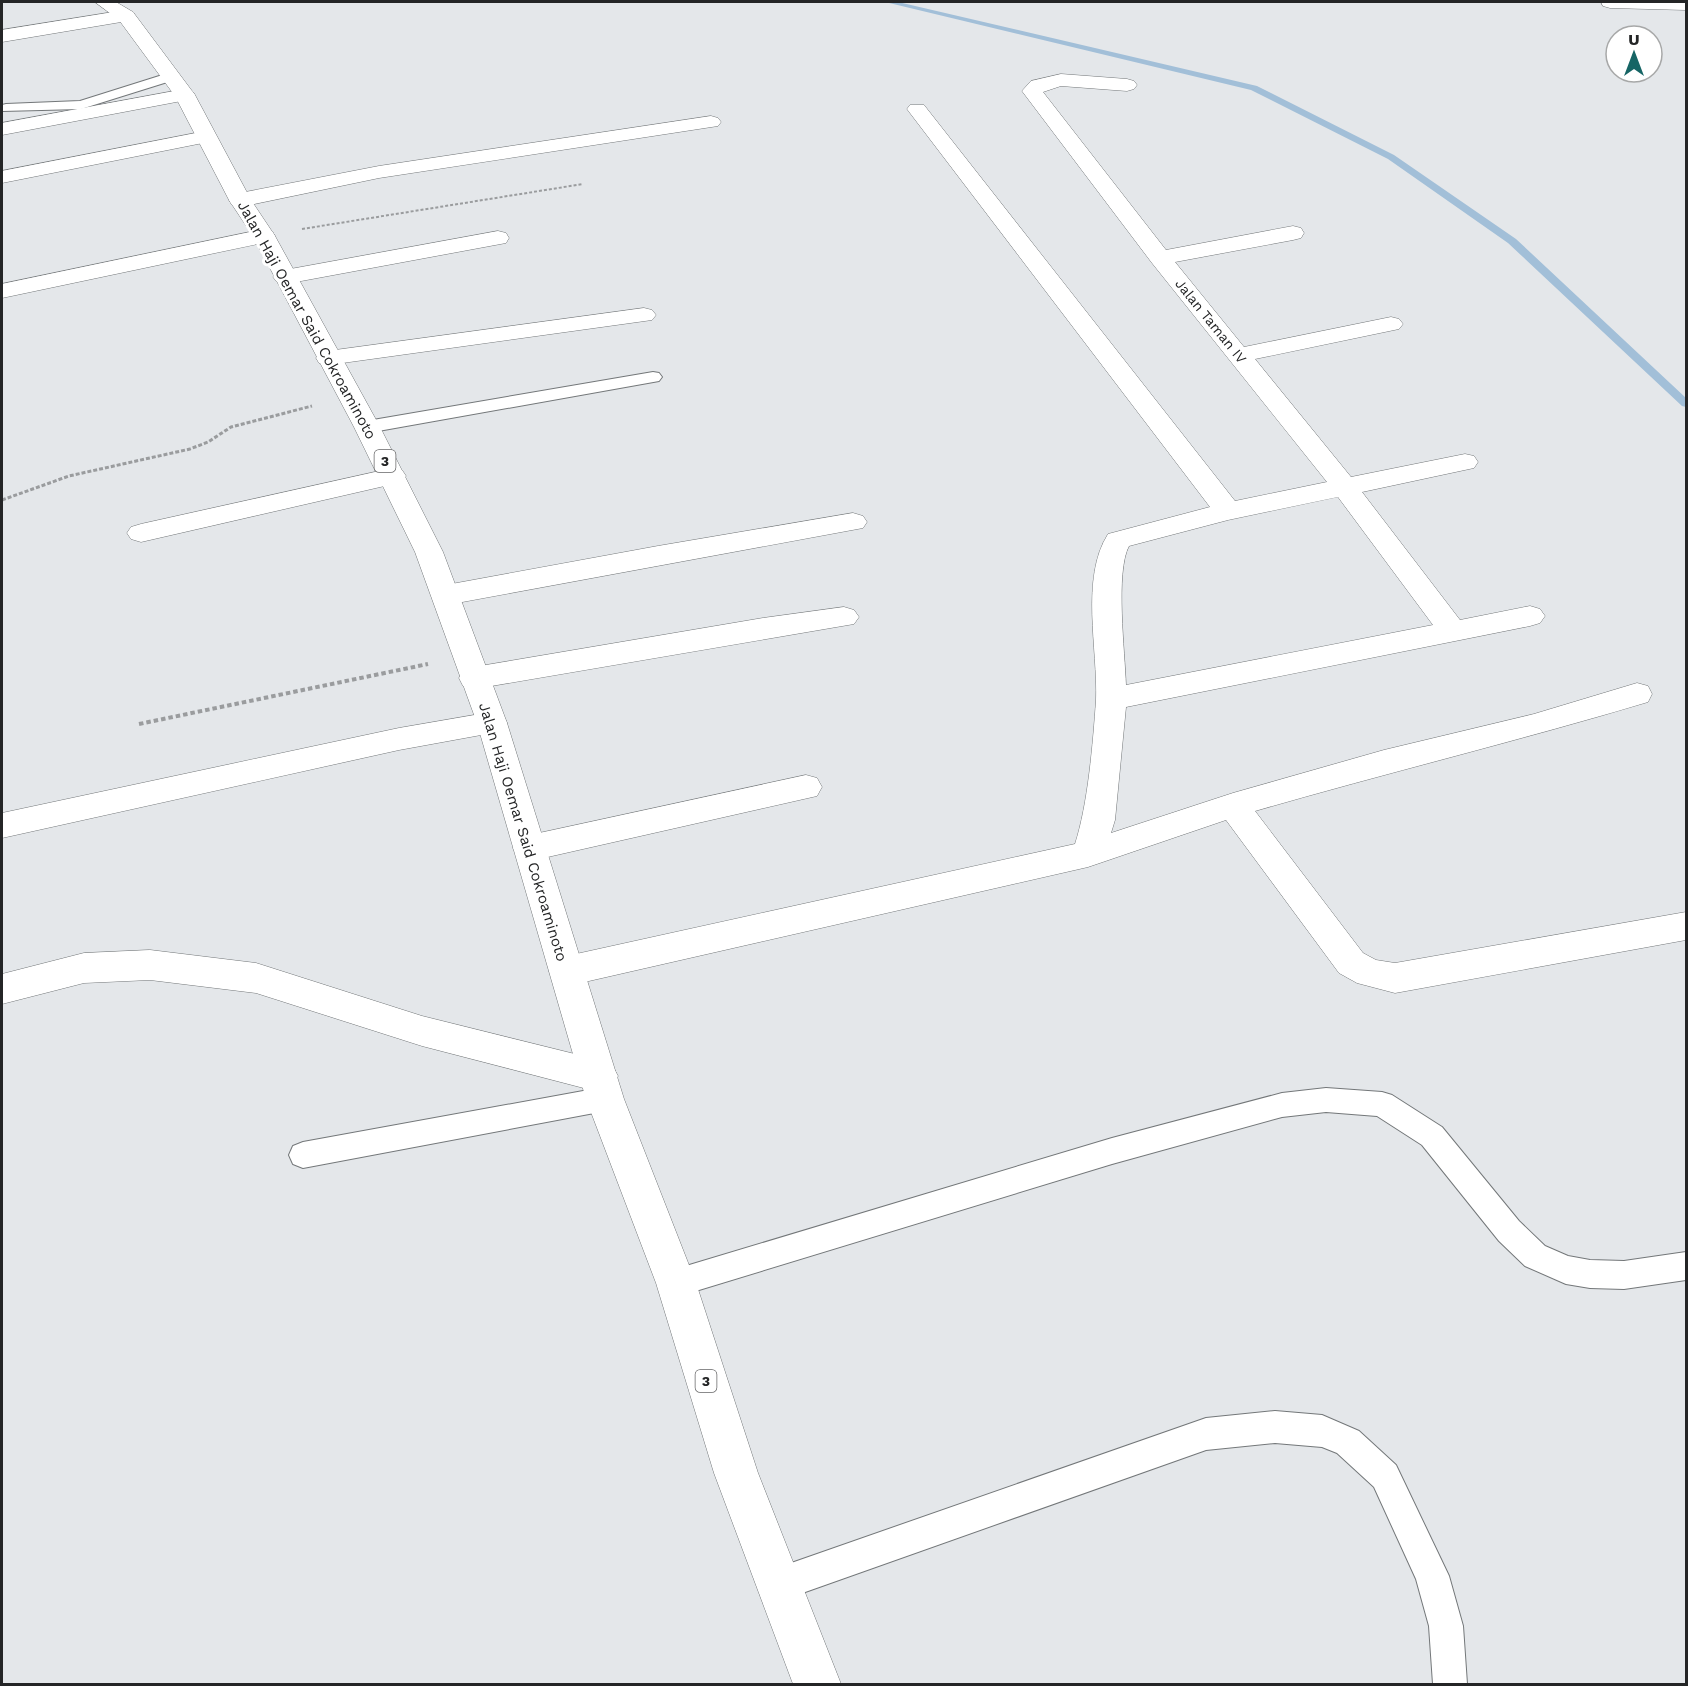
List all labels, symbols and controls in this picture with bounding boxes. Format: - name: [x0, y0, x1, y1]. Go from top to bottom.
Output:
- north arrow: [1604, 24, 1664, 84]
- text: U: [1628, 30, 1640, 49]
- street label: Jalan Haji Oemar Said Cokroaminoto: [234, 198, 380, 442]
- street label: Jalan Taman IV: [1172, 276, 1250, 366]
- road number: 3: [374, 450, 396, 472]
- street label: Jalan Haji Oemar Said Cokroaminoto: [475, 700, 571, 964]
- road number: 3: [696, 1370, 716, 1392]

